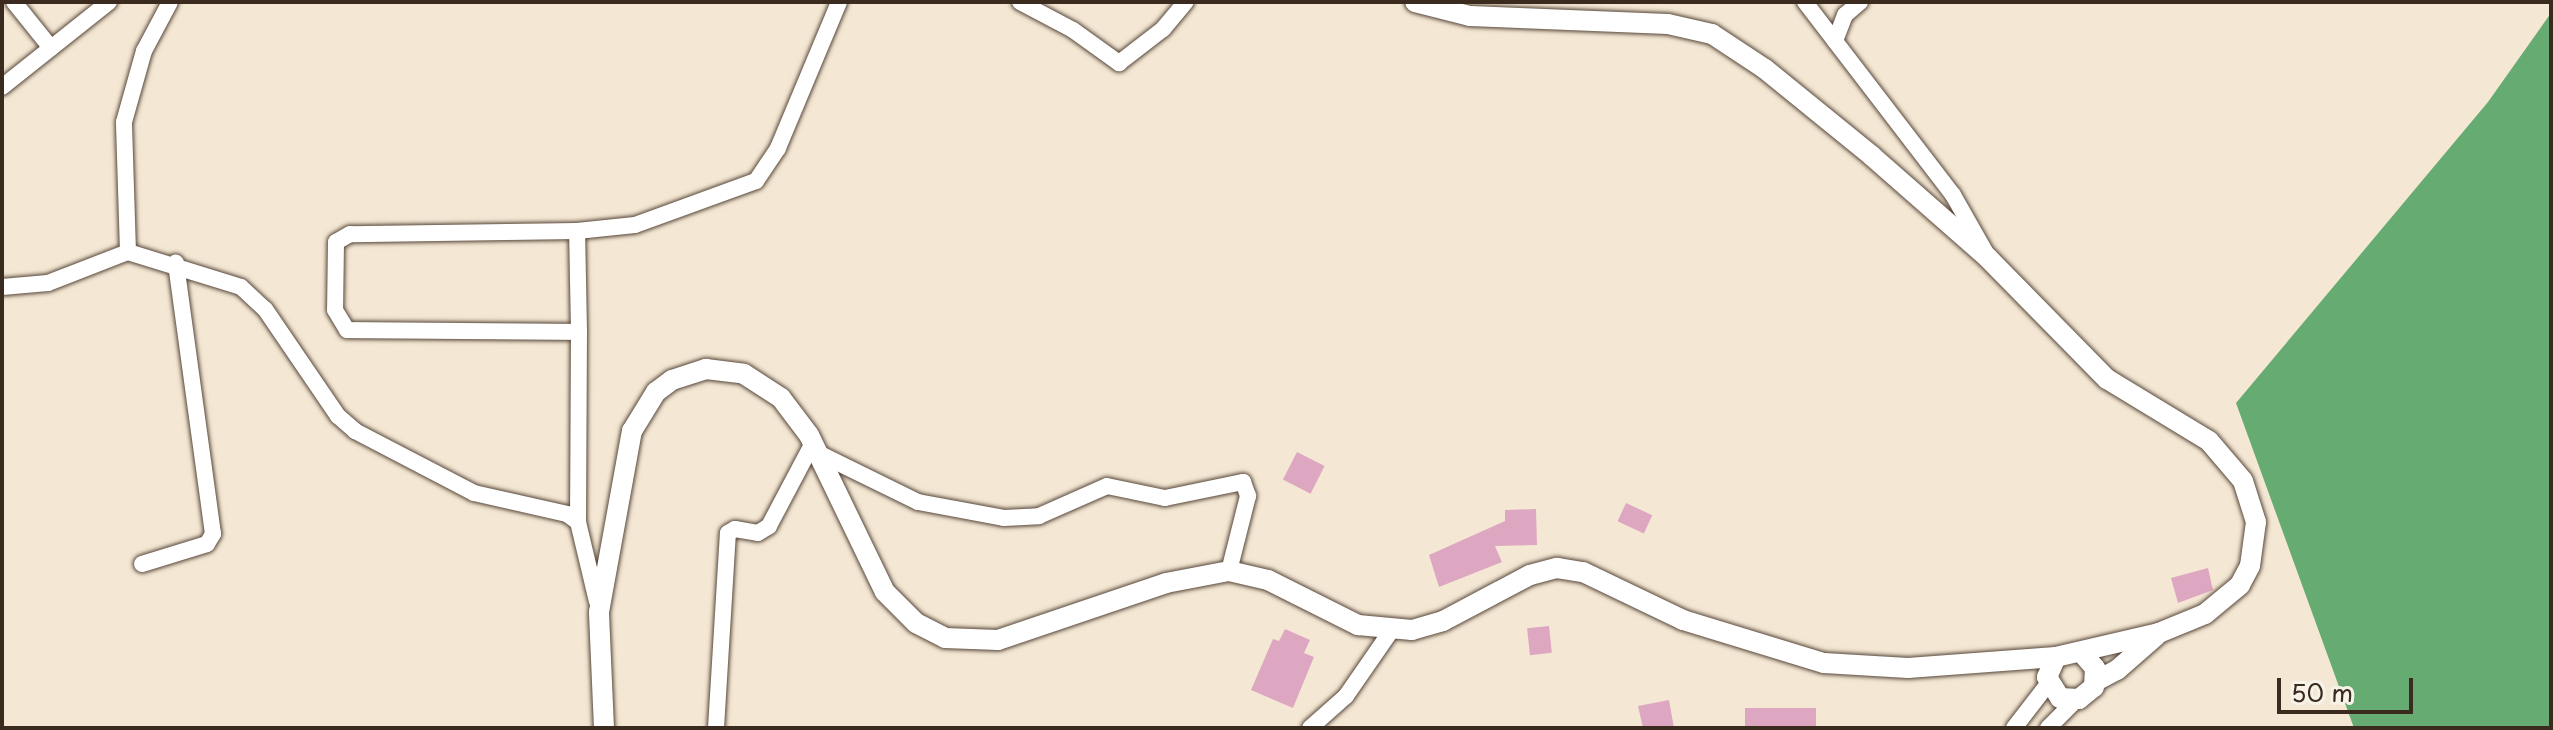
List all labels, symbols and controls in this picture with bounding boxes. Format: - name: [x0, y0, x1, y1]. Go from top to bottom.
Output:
- scale bar: [2281, 662, 2417, 712]
- text: 50 m: [2291, 674, 2353, 710]

